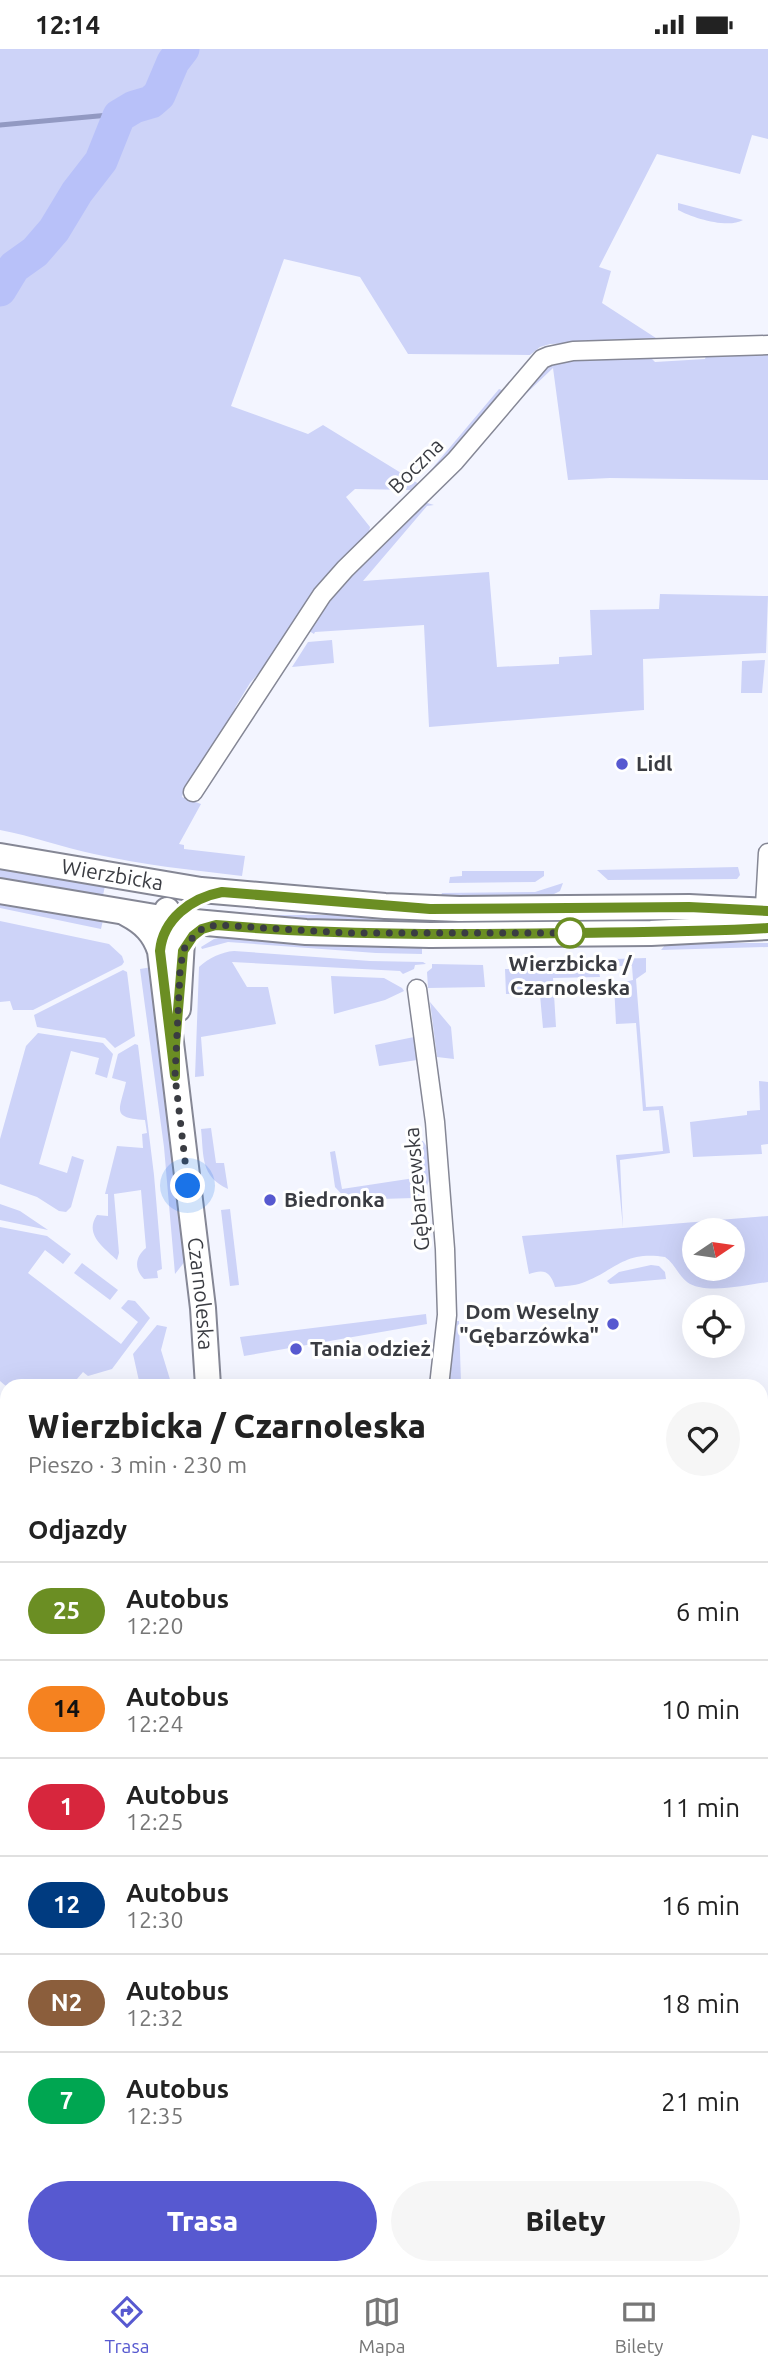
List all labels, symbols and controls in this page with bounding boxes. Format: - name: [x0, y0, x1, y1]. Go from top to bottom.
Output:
- text: 12:14: [35, 10, 100, 39]
- street label: Boczna: [383, 433, 448, 498]
- place label: Lidl: [636, 751, 672, 775]
- marker: Lidl: [614, 756, 630, 772]
- street label: Wierzbicka: [60, 854, 165, 894]
- marker: Wierzbicka / Czarnoleska: [555, 918, 585, 948]
- place label: Wierzbicka / Czarnoleska: [508, 951, 633, 999]
- street label: Gębarzewska: [399, 1126, 433, 1252]
- your location: [170, 1168, 205, 1203]
- place label: Biedronka: [284, 1187, 385, 1211]
- marker: Biedronka: [262, 1192, 278, 1208]
- north arrow: [682, 1218, 746, 1281]
- map controls: [682, 1218, 745, 1358]
- street label: Czarnoleska: [184, 1236, 219, 1351]
- button: locate: [682, 1295, 745, 1358]
- place label: Dom Weselny "Gębarzówka": [459, 1299, 599, 1347]
- marker: Dom Weselny "Gębarzówka": [605, 1316, 621, 1332]
- place label: Tania odzież: [310, 1336, 431, 1360]
- marker: Tania odzież: [288, 1341, 304, 1357]
- button: heart: [666, 1402, 740, 1476]
- text: Wierzbicka / Czarnoleska: [28, 1407, 426, 1444]
- text: Pieszo · 3 min · 230 m: [28, 1452, 247, 1477]
- text: Odjazdy: [28, 1515, 127, 1544]
- text: Autobus: [126, 1584, 229, 1613]
- text: 25: [53, 1597, 80, 1624]
- text: 6 min: [676, 1597, 740, 1626]
- text: 12:20: [126, 1613, 184, 1638]
- text: Autobus: [126, 1682, 229, 1711]
- text: 14: [53, 1695, 80, 1722]
- text: 10 min: [661, 1695, 740, 1724]
- text: 12:24: [126, 1711, 184, 1736]
- text: Autobus: [126, 1780, 229, 1809]
- text: 1: [60, 1793, 73, 1820]
- text: 11 min: [661, 1793, 740, 1822]
- text: 12:25: [126, 1809, 184, 1834]
- text: Autobus: [126, 1878, 229, 1907]
- text: 12: [53, 1891, 80, 1918]
- text: 16 min: [661, 1891, 740, 1920]
- text: 12:30: [126, 1907, 184, 1932]
- text: Autobus: [126, 1976, 229, 2005]
- text: N2: [51, 1989, 82, 2016]
- text: 18 min: [661, 1989, 740, 2018]
- text: 12:32: [126, 2005, 184, 2030]
- text: Autobus: [126, 2074, 229, 2103]
- text: 7: [60, 2087, 73, 2114]
- text: 21 min: [661, 2087, 740, 2116]
- text: 12:35: [126, 2103, 184, 2128]
- button: Trasa: [28, 2181, 377, 2261]
- button: Bilety: [391, 2181, 740, 2261]
- tab: Trasa: [105, 2293, 149, 2357]
- tab: Mapa: [358, 2293, 406, 2357]
- tab: Bilety: [615, 2293, 663, 2357]

